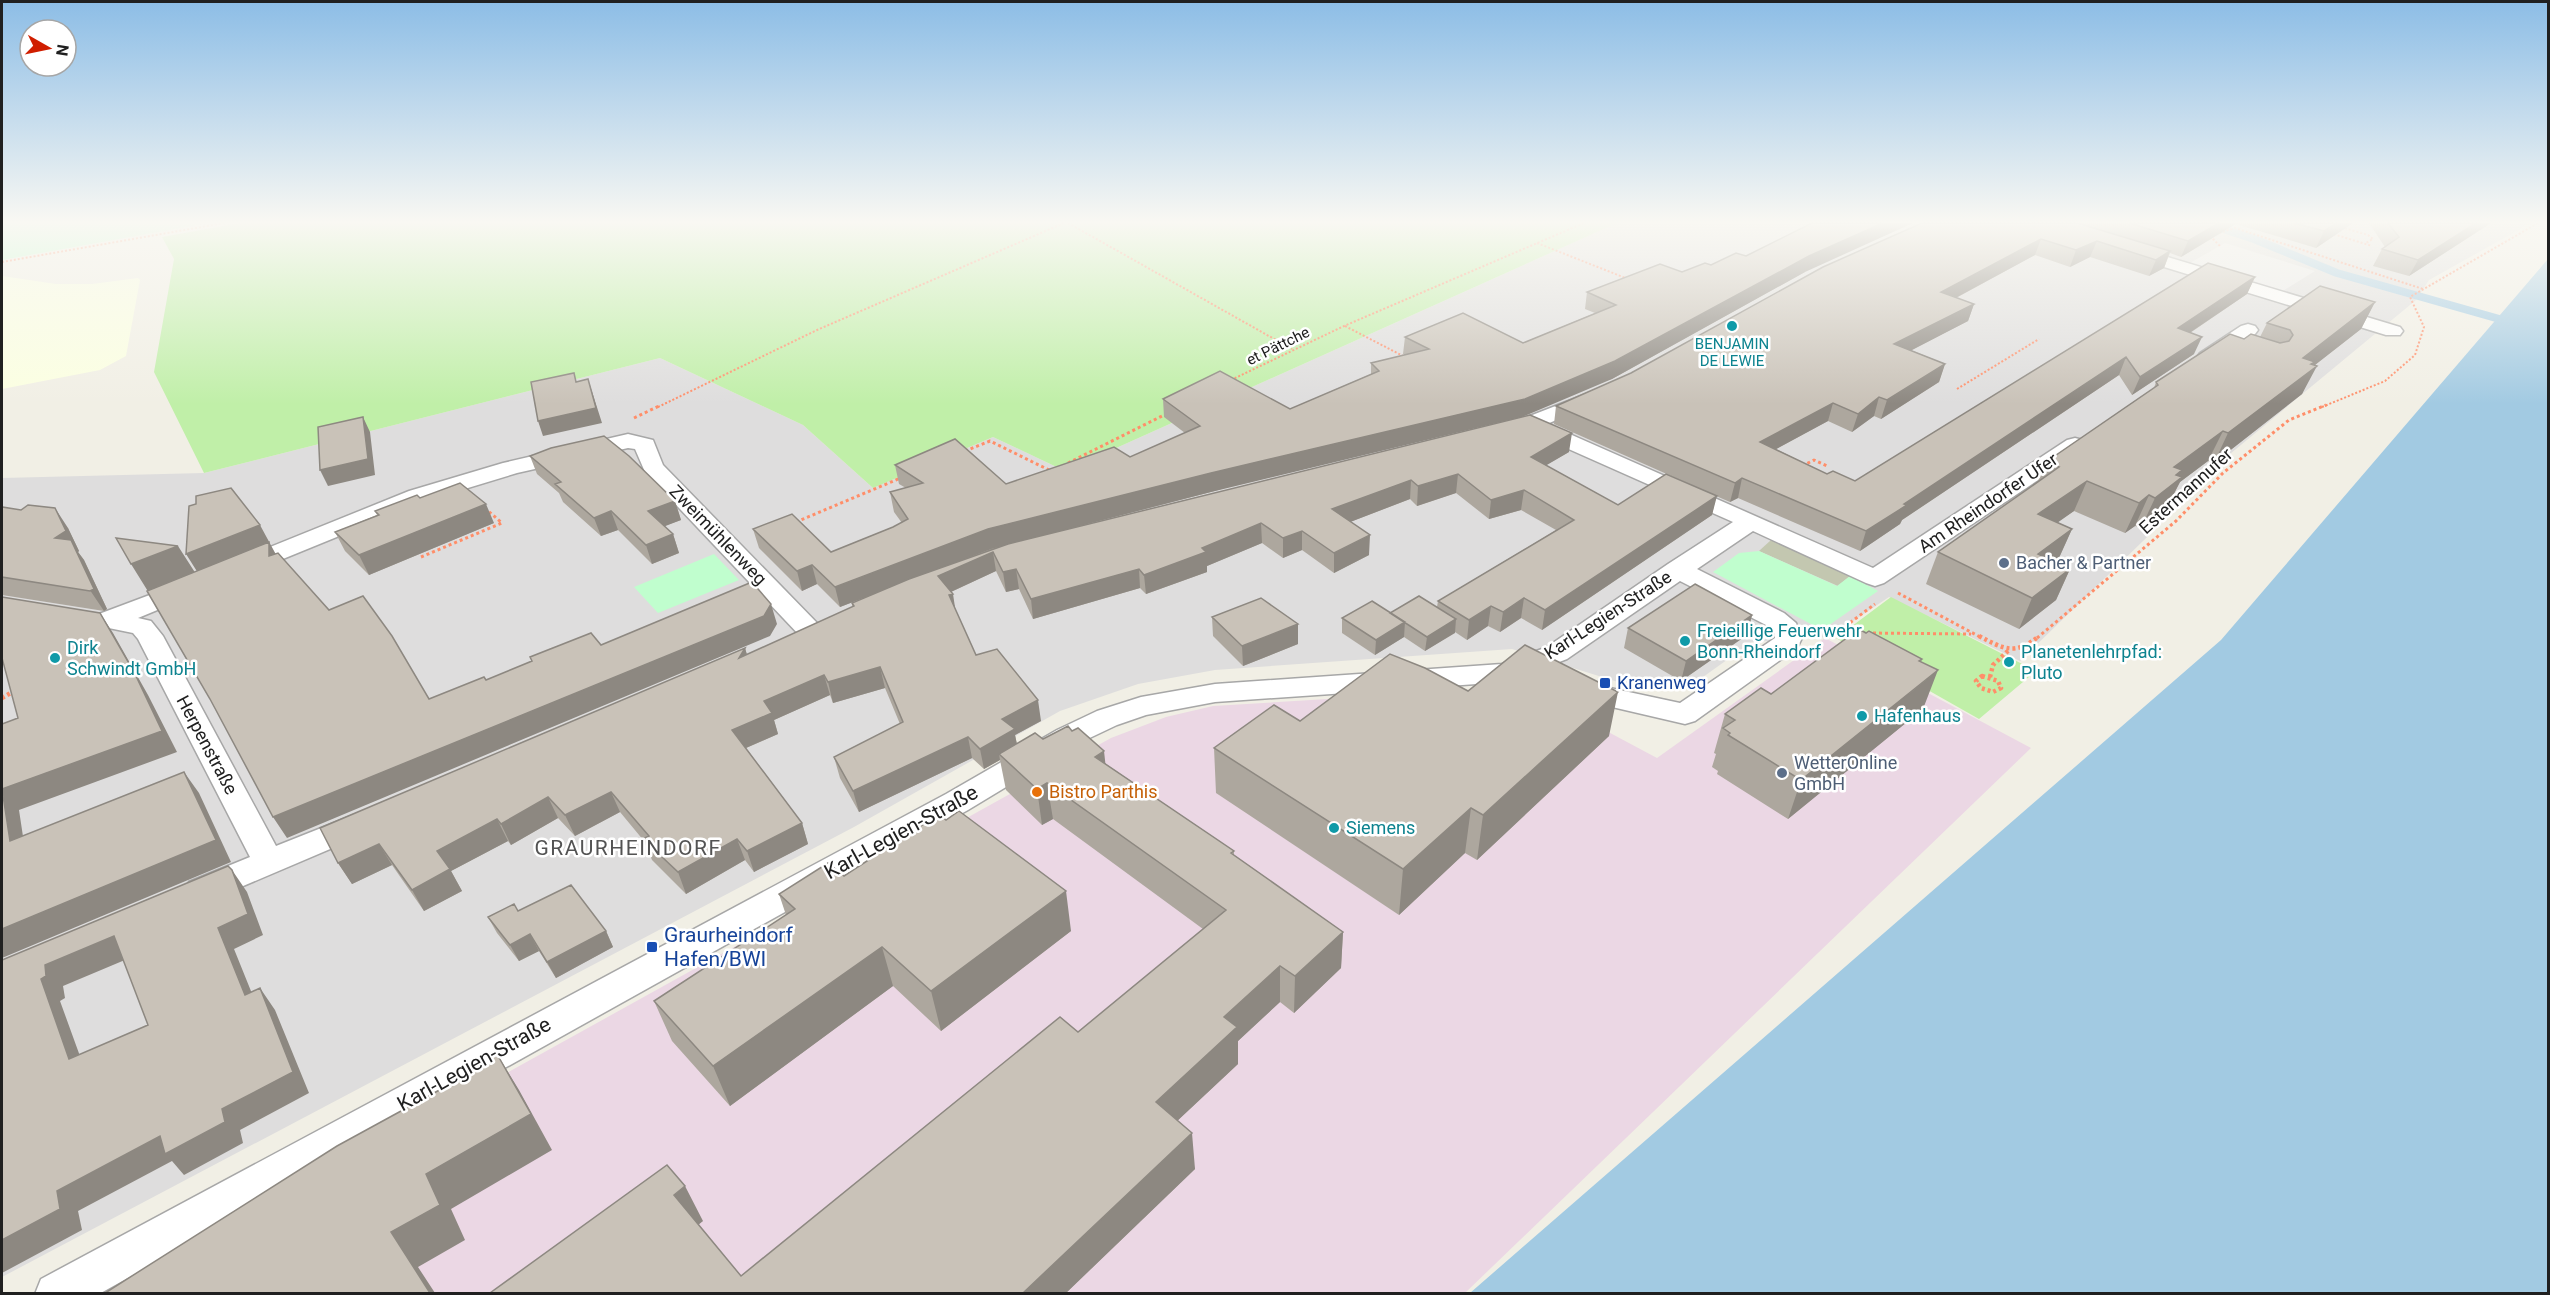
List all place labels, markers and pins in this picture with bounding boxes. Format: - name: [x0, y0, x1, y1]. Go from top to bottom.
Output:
- marker: BENJAMIN DE LEWIE: [1725, 319, 1739, 333]
- place label: BENJAMIN DE LEWIE: [1695, 335, 1769, 370]
- place label: Bacher & Partner: [2016, 552, 2151, 573]
- marker: Bacher & Partner: [1997, 556, 2011, 570]
- place label: Freieillige Feuerwehr Bonn-Rheindorf: [1697, 620, 1862, 662]
- marker: Freieillige Feuerwehr Bonn-Rheindorf: [1678, 634, 1692, 648]
- place label: Dirk Schwindt GmbH: [67, 637, 196, 679]
- place label: Planetenlehrpfad: Pluto: [2021, 641, 2162, 683]
- marker: Dirk Schwindt GmbH: [48, 651, 62, 665]
- marker: Planetenlehrpfad: Pluto: [2002, 655, 2016, 669]
- place label: Kranenweg: [1617, 672, 1706, 693]
- marker: Kranenweg: [1598, 676, 1612, 690]
- place label: Hafenhaus: [1874, 705, 1961, 726]
- marker: Hafenhaus: [1855, 709, 1869, 723]
- place label: WetterOnline GmbH: [1794, 752, 1897, 794]
- marker: WetterOnline GmbH: [1775, 766, 1789, 780]
- place label: Bistro Parthis: [1049, 781, 1157, 802]
- marker: Bistro Parthis: [1030, 785, 1044, 799]
- place label: Siemens: [1346, 817, 1415, 838]
- marker: Siemens: [1327, 821, 1341, 835]
- place label: Graurheindorf Hafen/BWI: [664, 923, 794, 971]
- marker: Graurheindorf Hafen/BWI: [645, 940, 659, 954]

